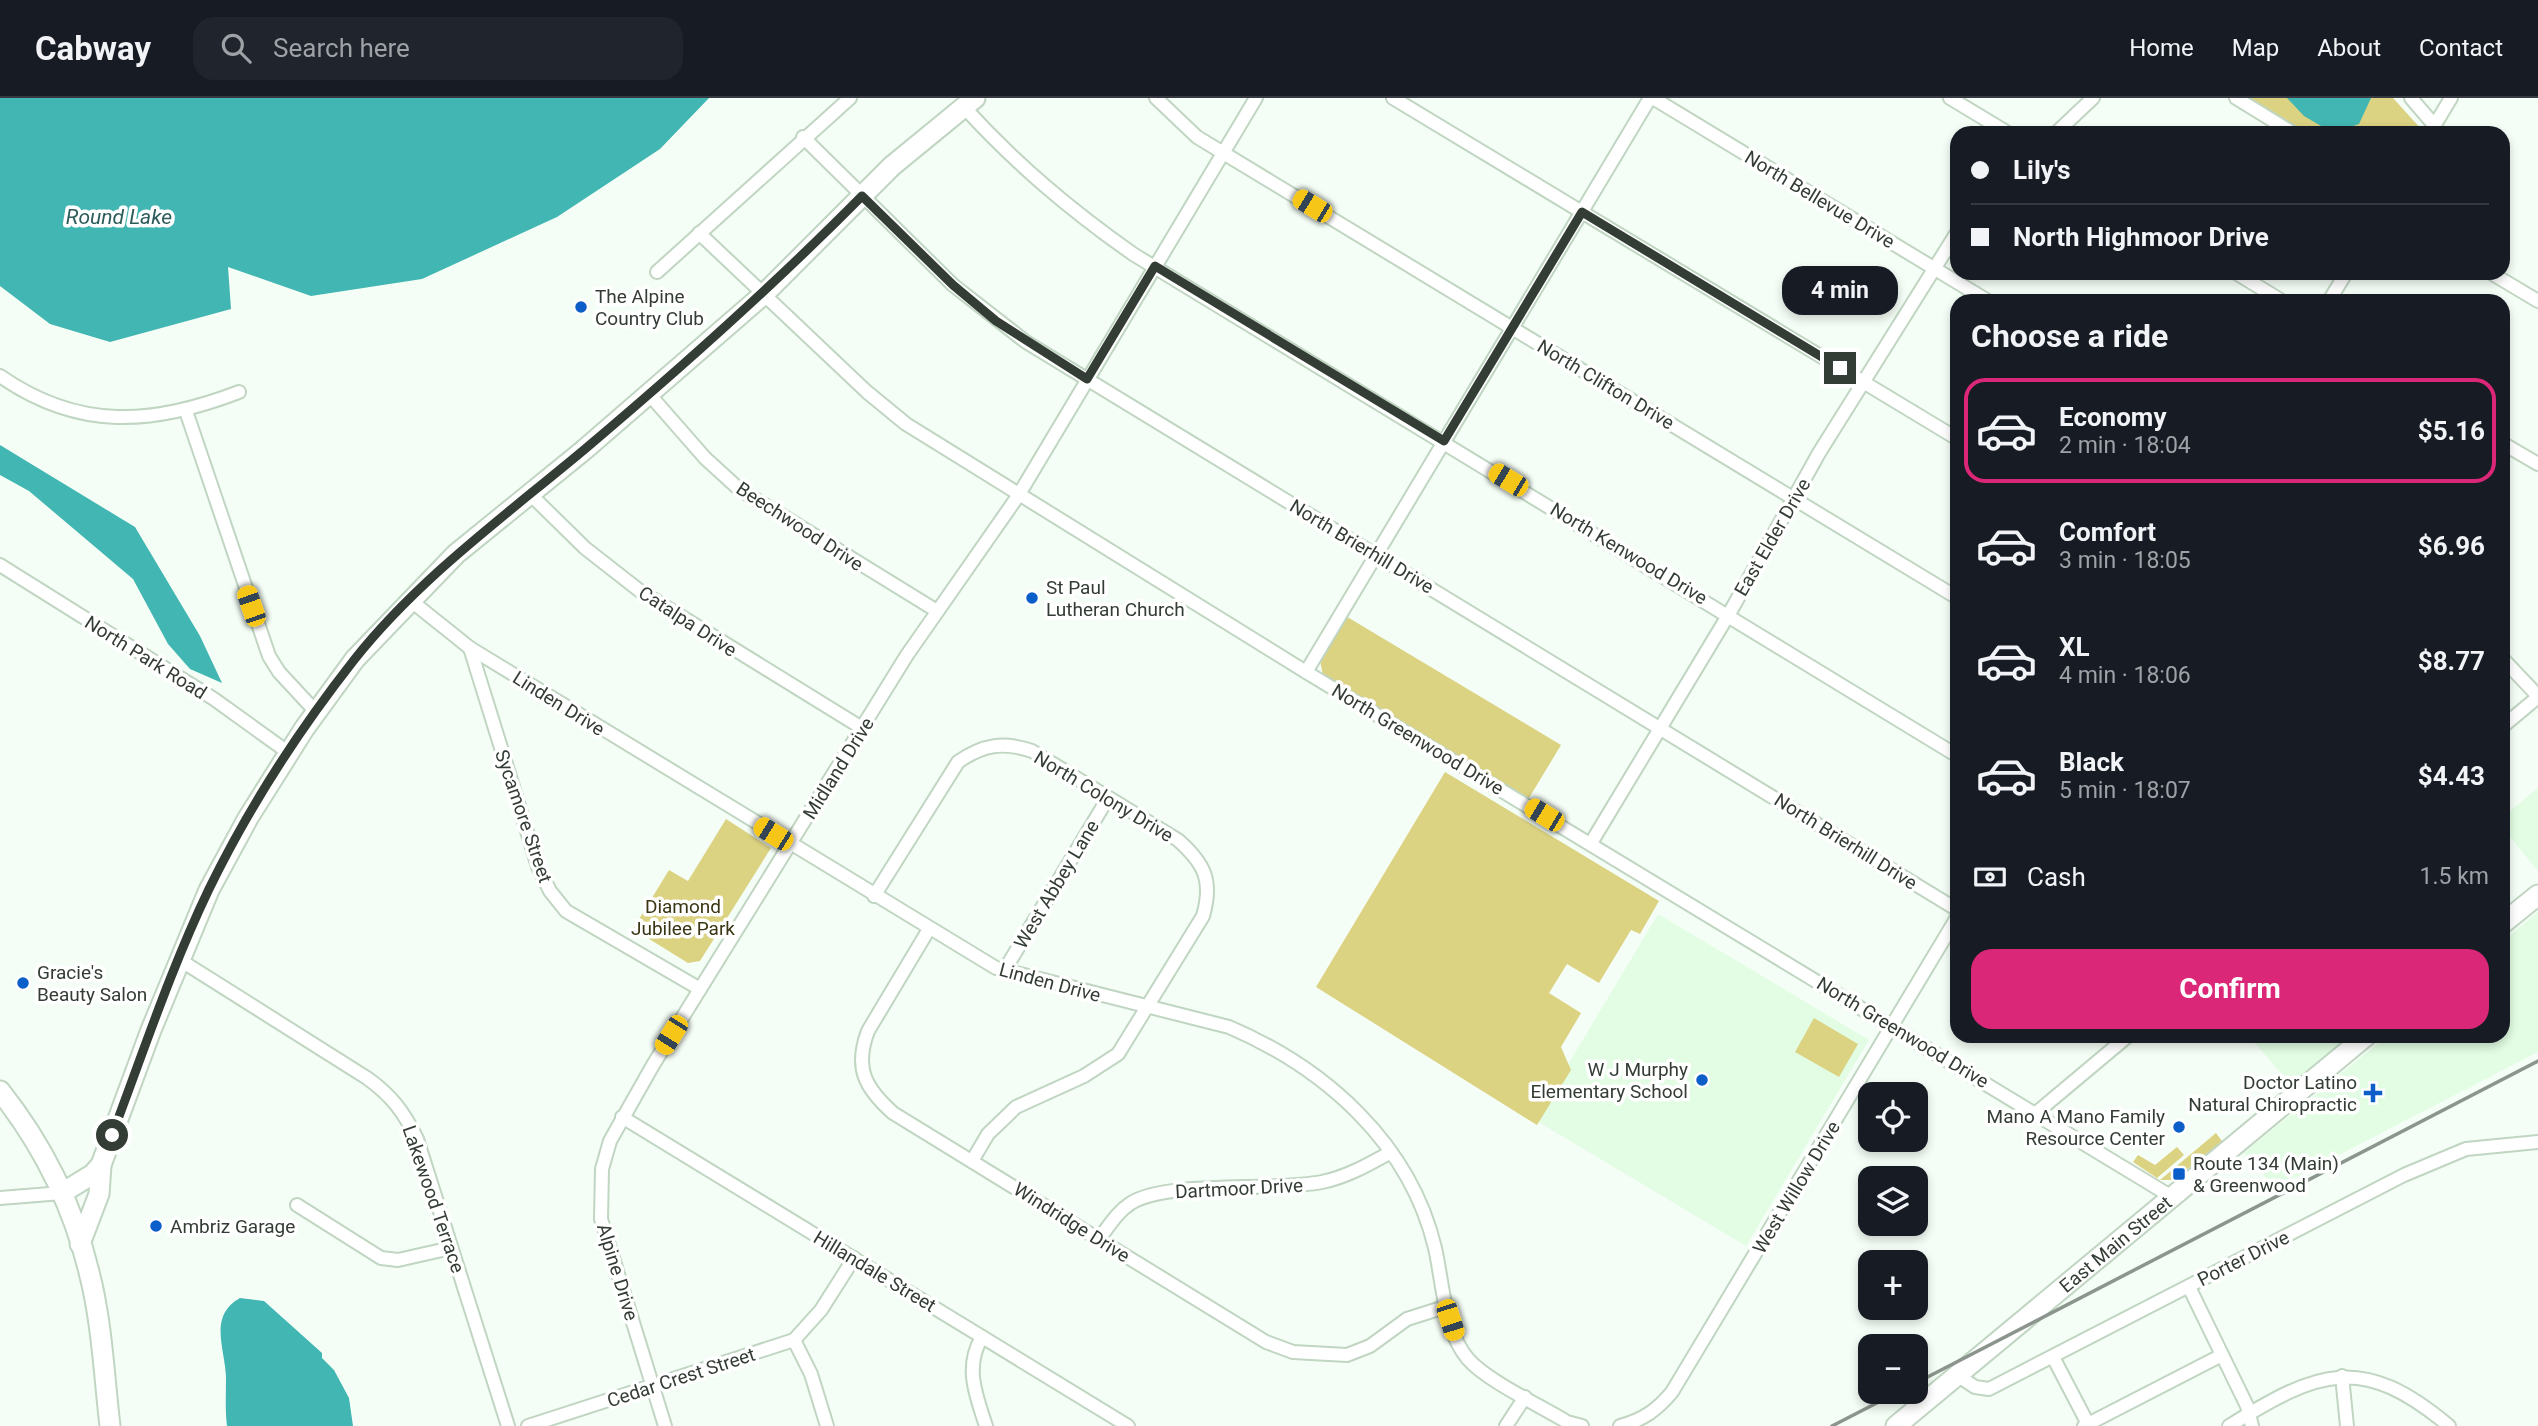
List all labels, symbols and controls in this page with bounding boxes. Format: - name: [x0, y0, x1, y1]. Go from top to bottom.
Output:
- search box: [193, 17, 683, 80]
- text: Cabway: [35, 29, 151, 68]
- icon: search: [217, 29, 255, 67]
- text: Search here: [273, 33, 410, 63]
- text: Home: [2129, 34, 2194, 62]
- text: Map: [2232, 34, 2279, 62]
- text: About: [2317, 34, 2381, 62]
- text: Contact: [2419, 34, 2503, 62]
- street label: North Bellevue Drive: [1741, 146, 1899, 253]
- text: Lily's: [2013, 155, 2071, 185]
- car: [1289, 186, 1336, 226]
- water label: Round Lake: [66, 205, 172, 229]
- text: North Highmoor Drive: [2013, 222, 2269, 252]
- callout: 4 min: [1782, 266, 1898, 316]
- text: 4 min: [1811, 277, 1869, 304]
- place label: The Alpine Country Club: [595, 285, 704, 330]
- marker: The Alpine Country Club: [573, 299, 589, 315]
- text: Choose a ride: [1971, 317, 2168, 355]
- street label: North Clifton Drive: [1533, 334, 1678, 434]
- route end: [1824, 352, 1856, 384]
- icon: car: [1975, 399, 2038, 462]
- text: Economy: [2059, 402, 2166, 432]
- text: $5.16: [2418, 416, 2485, 446]
- text: 2 min · 18:04: [2059, 432, 2191, 459]
- car: [1485, 460, 1532, 500]
- street label: East Elder Drive: [1729, 474, 1815, 600]
- street label: Beechwood Drive: [732, 477, 867, 576]
- street label: North Brierhill Drive: [1286, 494, 1438, 598]
- street label: North Kenwood Drive: [1546, 497, 1711, 609]
- icon: car: [1975, 514, 2038, 577]
- text: Comfort: [2059, 517, 2156, 547]
- text: $6.96: [2418, 531, 2485, 561]
- text: 3 min · 18:05: [2059, 547, 2191, 574]
- place label: St Paul Lutheran Church: [1046, 576, 1185, 621]
- street label: Catalpa Drive: [634, 581, 741, 662]
- car: [235, 583, 268, 629]
- marker: St Paul Lutheran Church: [1024, 590, 1040, 606]
- street label: North Park Road: [81, 611, 211, 704]
- icon: car: [1975, 629, 2038, 692]
- text: XL: [2059, 632, 2090, 662]
- text: $8.77: [2418, 646, 2485, 676]
- text: 4 min · 18:06: [2059, 662, 2191, 689]
- street label: Linden Drive: [509, 666, 609, 741]
- street label: North Greenwood Drive: [1328, 679, 1508, 800]
- street label: Midland Drive: [798, 713, 879, 823]
- icon: car: [1975, 744, 2038, 807]
- street label: North Colony Drive: [1030, 746, 1177, 847]
- street label: Sycamore Street: [490, 747, 557, 886]
- text: Black: [2059, 747, 2124, 777]
- text: $4.43: [2418, 761, 2485, 791]
- text: 5 min · 18:07: [2059, 777, 2191, 804]
- street label: North Brierhill Drive: [1770, 788, 1921, 895]
- car: [1521, 795, 1568, 835]
- car: [750, 814, 797, 854]
- street label: West Abbey Lane: [1009, 816, 1104, 953]
- icon: cash: [1971, 858, 2009, 896]
- text: Cash: [2027, 862, 2086, 892]
- text: 1.5 km: [2420, 863, 2489, 890]
- park label: Diamond Jubilee Park: [631, 895, 735, 940]
- button: Confirm: [1971, 949, 2489, 1029]
- street label: Linden Drive: [997, 958, 1103, 1007]
- place label: Gracie's Beauty Salon: [37, 961, 147, 1006]
- street label: North Greenwood Drive: [1813, 972, 1993, 1093]
- marker: Gracie's Beauty Salon: [15, 975, 31, 991]
- car: [651, 1012, 692, 1058]
- place label: W J Murphy Elementary School: [1530, 1058, 1688, 1103]
- place label: Doctor Latino Natural Chiropractic: [2188, 1071, 2357, 1116]
- marker: W J Murphy Elementary School: [1694, 1072, 1710, 1088]
- map controls: [1858, 1082, 1928, 1404]
- button: locate: [1858, 1082, 1928, 1152]
- marker: Doctor Latino Natural Chiropractic: [2363, 1083, 2383, 1103]
- place label: Mano A Mano Family Resource Center: [1987, 1105, 2166, 1150]
- street label: West Willow Drive: [1748, 1117, 1845, 1258]
- route start: [96, 1119, 128, 1151]
- marker: Mano A Mano Family Resource Center: [2171, 1119, 2187, 1135]
- street label: Lakewood Terrace: [398, 1122, 470, 1276]
- place label: Route 134 (Main) & Greenwood: [2193, 1152, 2339, 1197]
- button: layers: [1858, 1166, 1928, 1236]
- marker: Route 134 (Main) & Greenwood: [2171, 1166, 2187, 1182]
- street label: Dartmoor Drive: [1174, 1174, 1304, 1203]
- street label: Windridge Drive: [1009, 1178, 1134, 1267]
- street label: East Main Street: [2055, 1191, 2176, 1298]
- place label: Ambriz Garage: [170, 1215, 295, 1238]
- marker: Ambriz Garage: [148, 1218, 164, 1234]
- street label: Alpine Drive: [592, 1221, 643, 1323]
- street label: Hillandale Street: [809, 1226, 940, 1317]
- street label: Porter Drive: [2194, 1226, 2293, 1291]
- button: +: [1858, 1250, 1928, 1320]
- car: [1434, 1297, 1467, 1343]
- button: −: [1858, 1334, 1928, 1404]
- street label: Cedar Crest Street: [604, 1343, 758, 1412]

